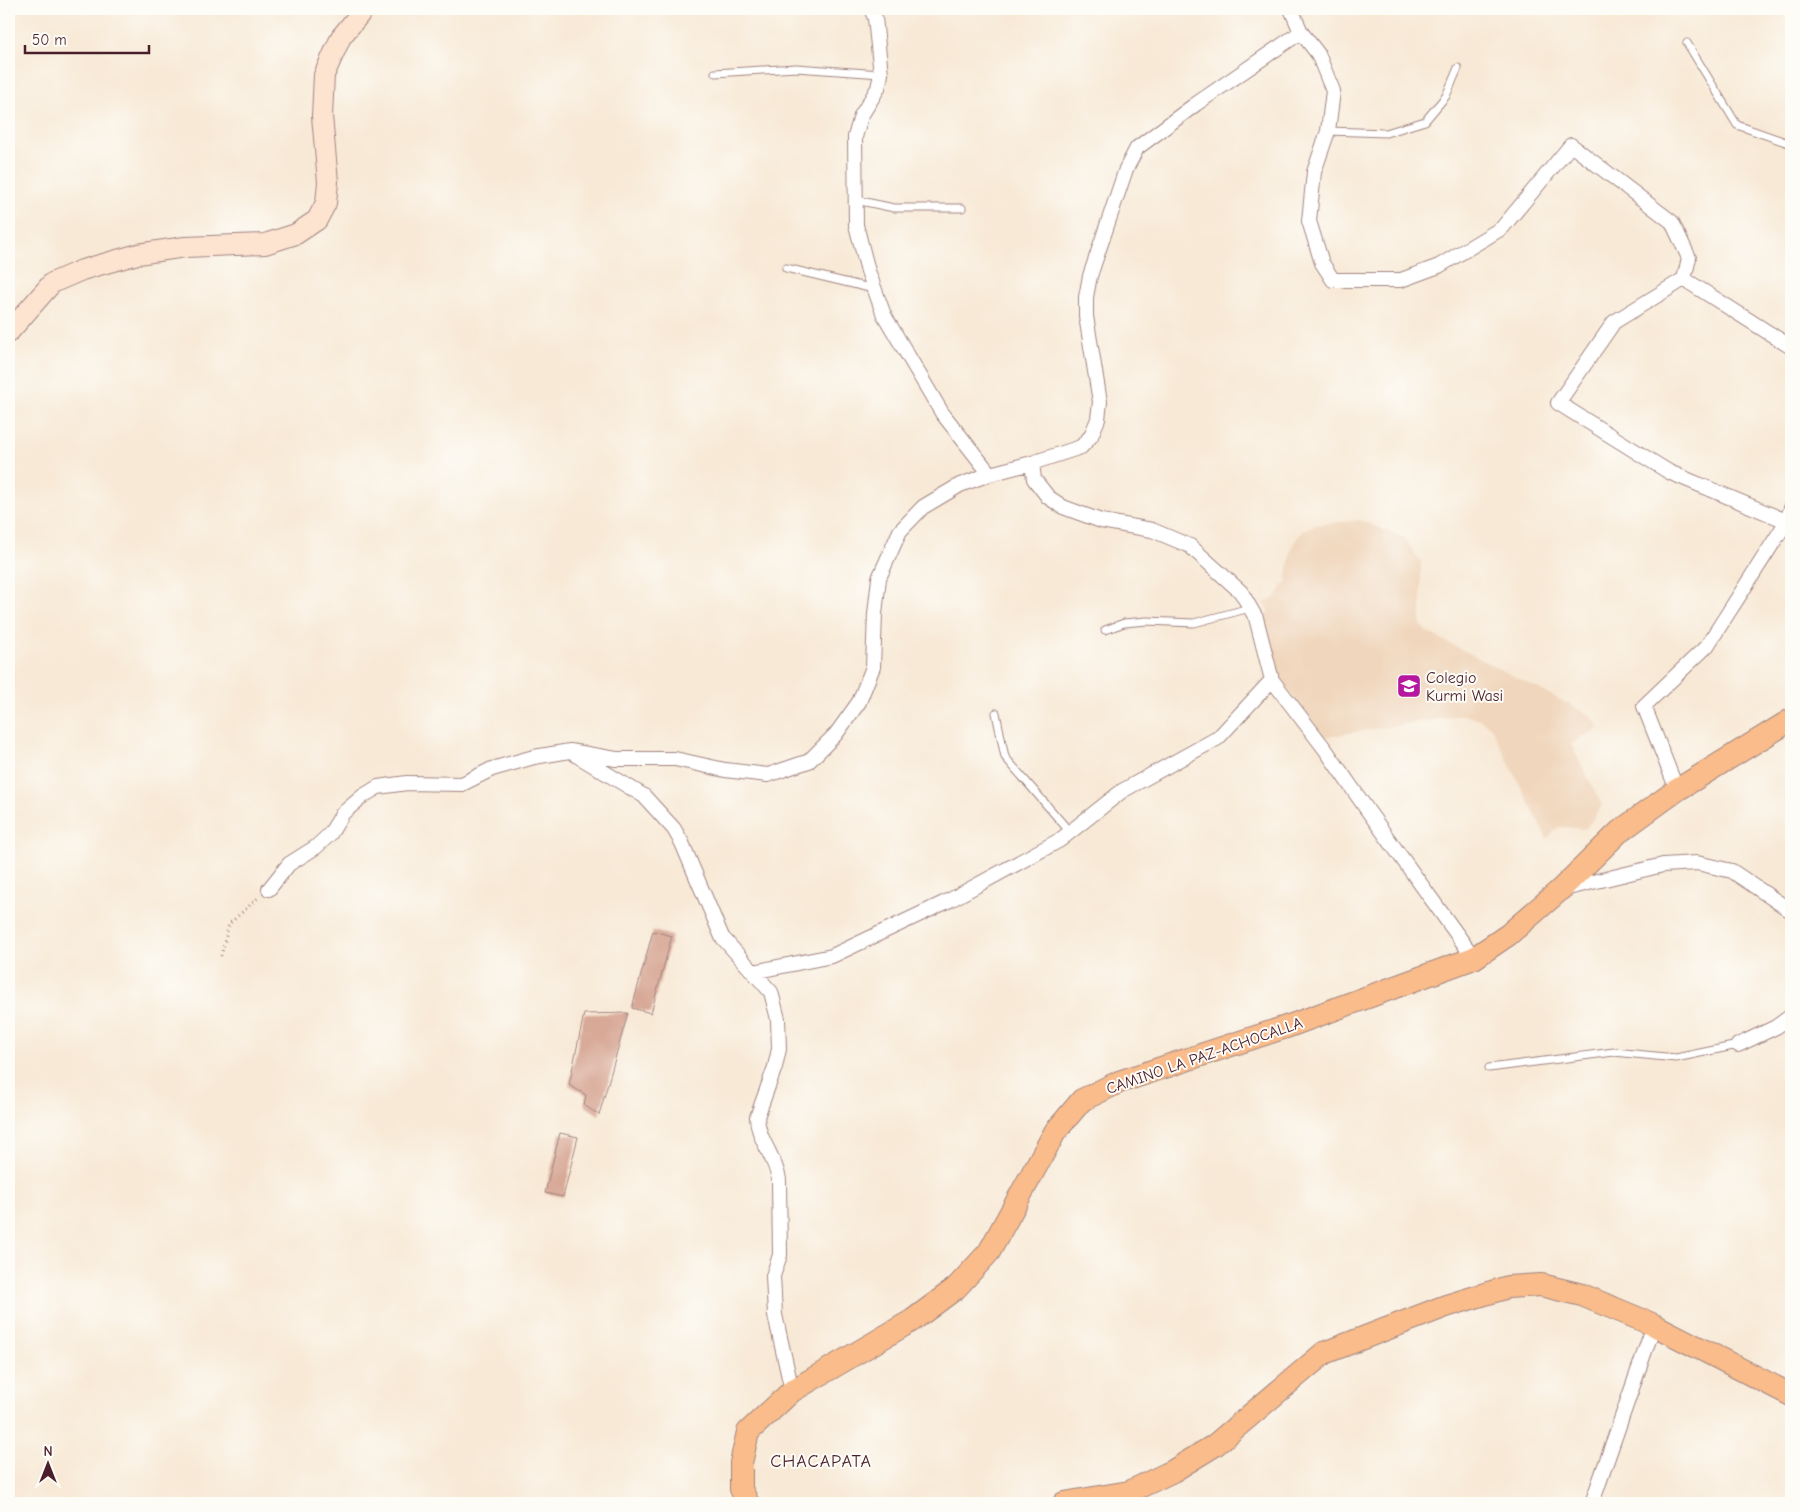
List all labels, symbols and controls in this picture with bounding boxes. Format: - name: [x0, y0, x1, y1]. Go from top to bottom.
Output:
- scale bar: [25, 22, 149, 54]
- text: 50 m: [32, 31, 67, 49]
- place label: Colegio Kurmi Wasi: [1426, 669, 1503, 705]
- school or university icon: Colegio Kurmi Wasi: [1396, 673, 1422, 699]
- street label: CAMINO LA PAZ-ACHOCALLA: [1104, 1014, 1305, 1098]
- north arrow: [22, 1440, 72, 1490]
- text: N: [43, 1443, 53, 1460]
- district label: CHACAPATA: [770, 1451, 872, 1472]

